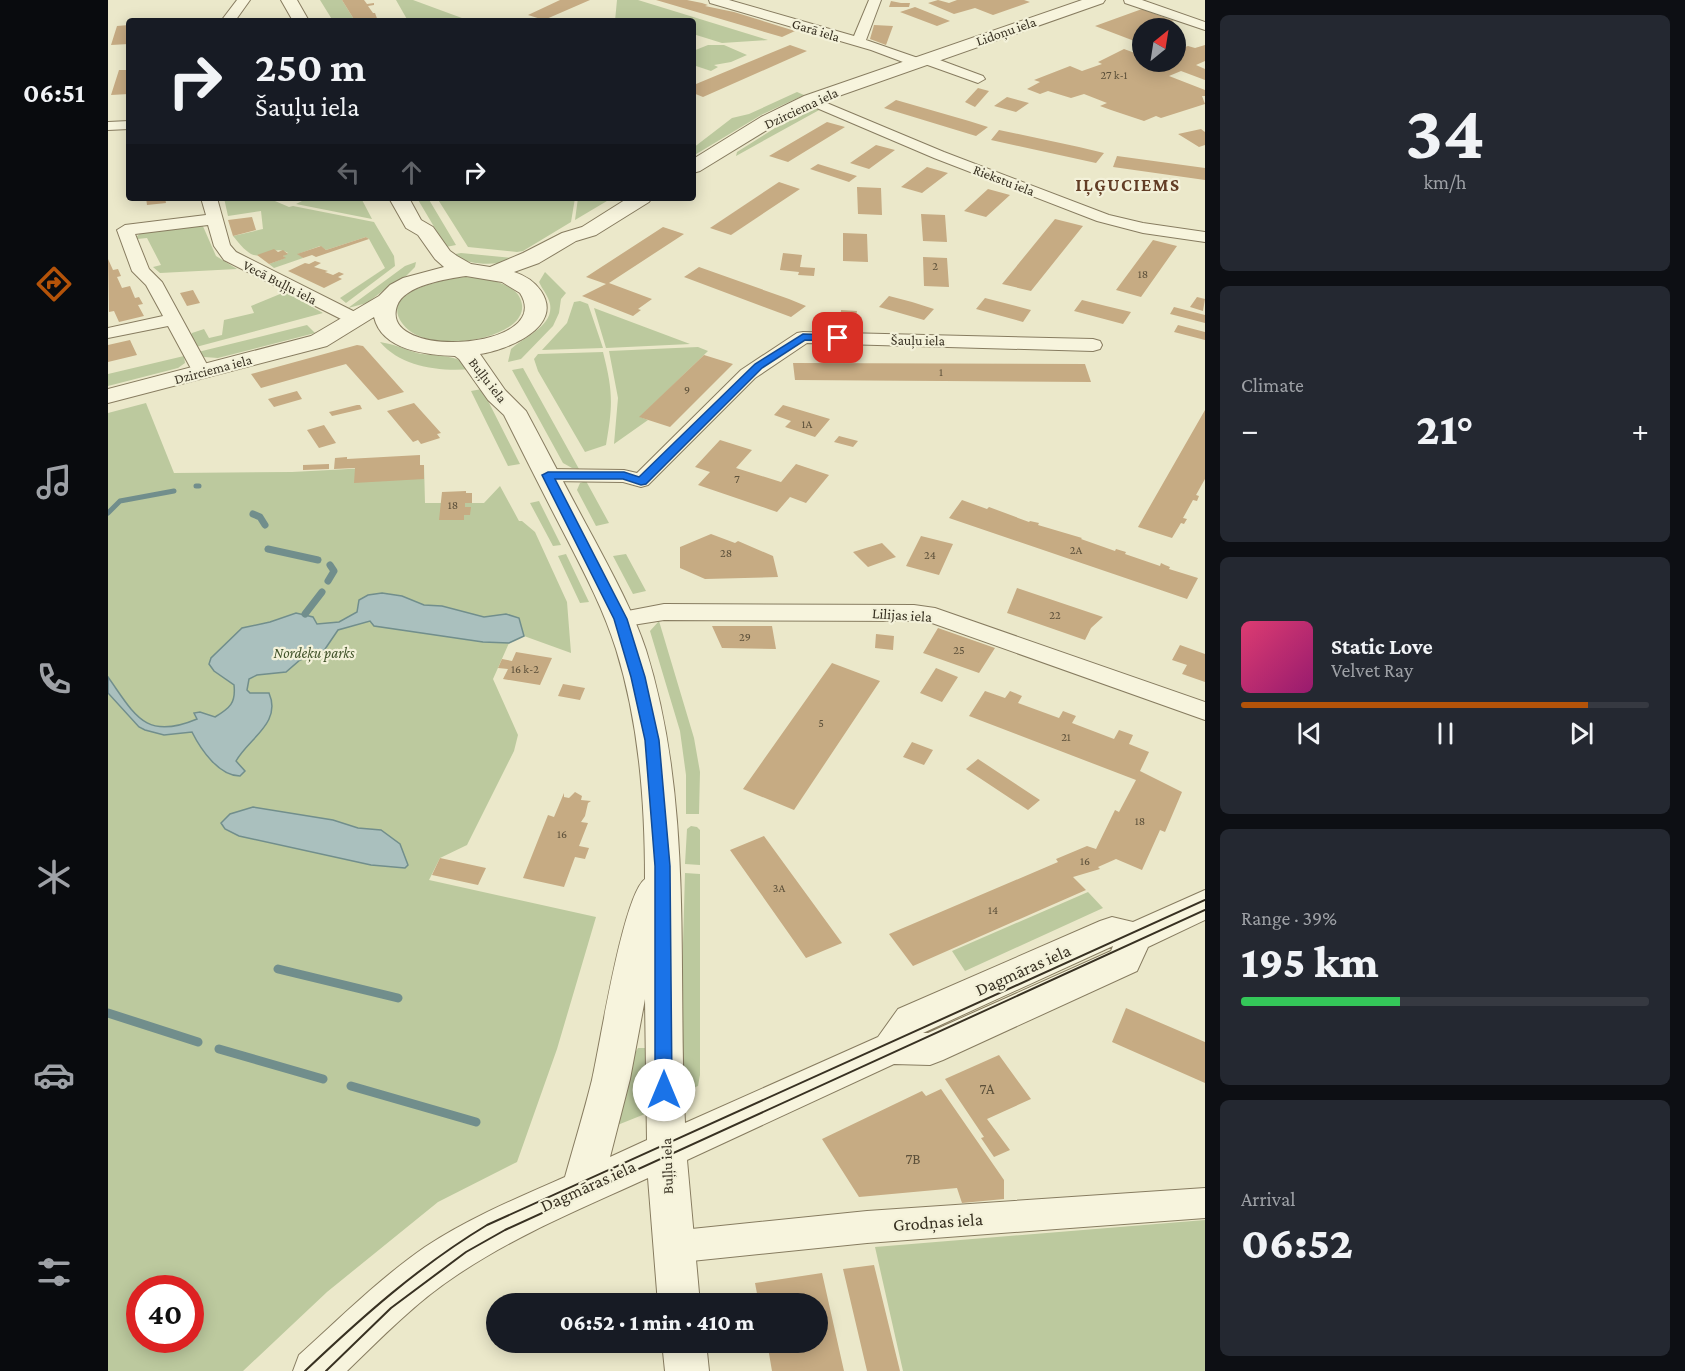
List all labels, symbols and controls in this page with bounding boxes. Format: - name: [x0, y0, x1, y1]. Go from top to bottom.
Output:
- street label: Lidoņu iela: [974, 13, 1039, 51]
- street label: Garā iela: [790, 15, 842, 45]
- north arrow: [1132, 18, 1186, 72]
- map controls: [1132, 18, 1186, 72]
- icon: right: [156, 42, 234, 120]
- text: 250 m: [255, 43, 366, 90]
- house number: 27 k-1: [1100, 68, 1128, 82]
- text: 06:51: [23, 78, 85, 108]
- street label: Dzirciema iela: [762, 84, 841, 132]
- text: 34: [1405, 88, 1485, 175]
- text: Šauļu iela: [255, 92, 359, 122]
- icon: left: [332, 156, 365, 189]
- icon: ahead: [395, 156, 428, 189]
- icon: right: [458, 156, 491, 189]
- street label: Riekstu iela: [971, 161, 1037, 199]
- text: km/h: [1423, 171, 1467, 193]
- district label: IĻĢUCIEMS: [1076, 175, 1180, 196]
- street label: Vecā Buļļu iela: [239, 256, 320, 310]
- house number: 2: [932, 259, 938, 273]
- icon: directions: [33, 263, 75, 305]
- house number: 18: [1138, 267, 1148, 281]
- pin: [812, 312, 863, 363]
- icon: arrive: [821, 321, 854, 354]
- street label: Šauļu iela: [891, 332, 946, 350]
- street label: Dzirciema iela: [173, 351, 254, 387]
- street label: Buļļu iela: [464, 354, 511, 407]
- house number: 1: [939, 365, 943, 379]
- text: Climate: [1241, 374, 1304, 396]
- house number: 9: [684, 383, 690, 397]
- text: 21°: [1416, 404, 1474, 454]
- text: −: [1241, 411, 1258, 448]
- text: +: [1632, 411, 1649, 448]
- house number: 1A: [802, 417, 813, 431]
- icon: music: [33, 461, 75, 503]
- house number: 7: [734, 472, 740, 486]
- house number: 18: [448, 498, 458, 512]
- house number: 2A: [1070, 543, 1082, 557]
- house number: 28: [720, 546, 732, 560]
- house number: 24: [924, 548, 936, 562]
- street label: Lilijas iela: [871, 605, 933, 626]
- house number: 22: [1049, 608, 1061, 622]
- house number: 29: [739, 630, 751, 644]
- text: Static Love: [1331, 634, 1433, 659]
- house number: 25: [953, 643, 965, 657]
- park label: Nordeķu parks: [273, 645, 355, 663]
- icon: phone: [33, 658, 75, 700]
- text: Velvet Ray: [1331, 659, 1413, 681]
- house number: 16 k-2: [511, 662, 539, 676]
- house number: 5: [818, 716, 824, 730]
- icon: previous: [1293, 717, 1326, 750]
- icon: pause: [1429, 717, 1462, 750]
- icon: next: [1565, 717, 1598, 750]
- house number: 21: [1061, 730, 1071, 744]
- house number: 18: [1135, 814, 1145, 828]
- house number: 16: [557, 827, 567, 841]
- house number: 16: [1080, 854, 1090, 868]
- icon: climate: [33, 856, 75, 898]
- house number: 3A: [773, 881, 785, 895]
- house number: 14: [988, 903, 998, 917]
- text: Range · 39%: [1241, 907, 1337, 929]
- text: 195 km: [1241, 937, 1379, 987]
- street label: Dagmāras iela: [972, 940, 1074, 1000]
- icon: car: [33, 1054, 75, 1096]
- position arrow: [632, 1058, 696, 1122]
- house number: 7A: [980, 1081, 995, 1097]
- street label: Buļļu iela: [658, 1138, 678, 1194]
- house number: 7B: [905, 1151, 921, 1167]
- street label: Dagmāras iela: [537, 1156, 639, 1216]
- text: Arrival: [1241, 1188, 1295, 1210]
- street label: Grodņas iela: [892, 1209, 984, 1237]
- text: 06:52: [1241, 1218, 1353, 1268]
- icon: filters: [33, 1251, 75, 1293]
- speed limit sign: 40: [126, 1275, 204, 1353]
- text: 06:52 · 1 min · 410 m: [560, 1310, 754, 1335]

